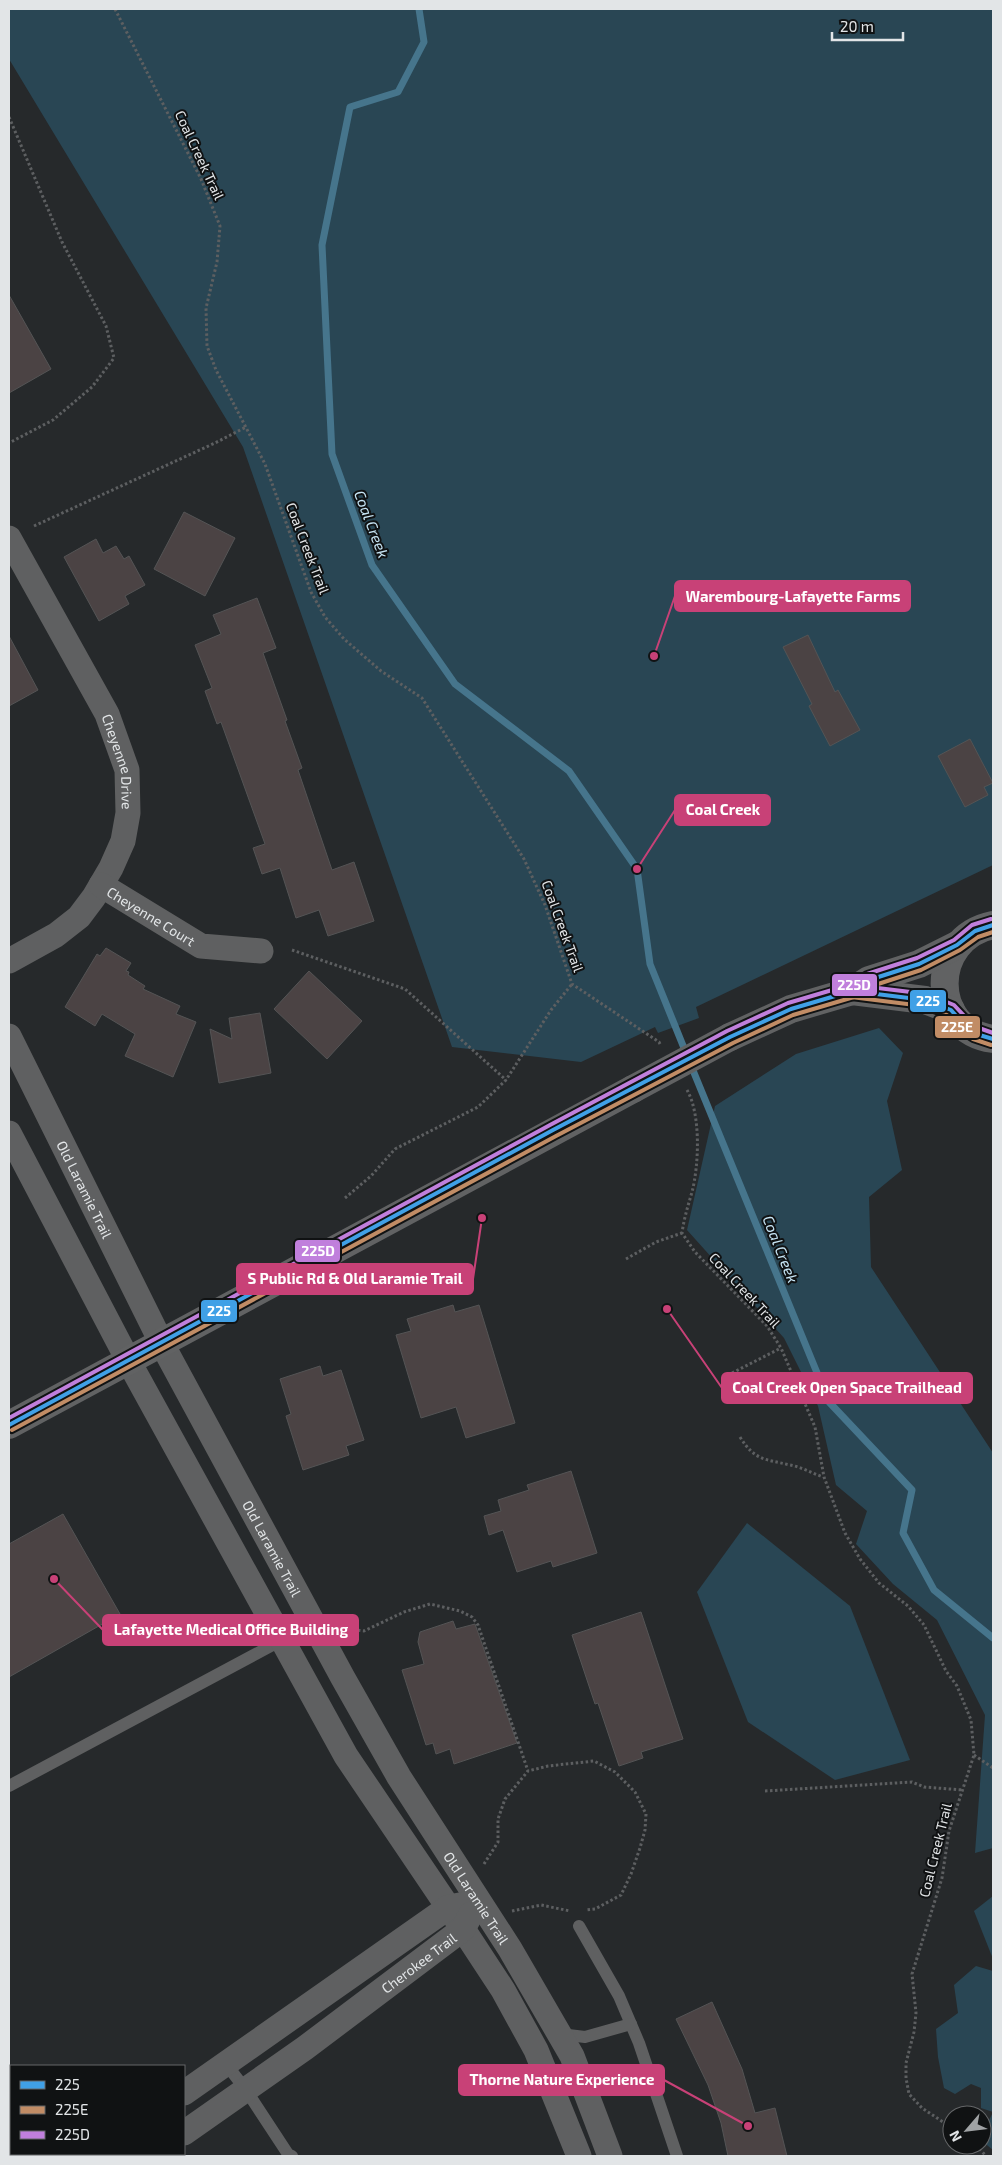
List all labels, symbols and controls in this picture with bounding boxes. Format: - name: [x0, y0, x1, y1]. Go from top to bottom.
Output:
- scale bar: [832, 10, 903, 42]
- text: 20 m: [840, 17, 874, 35]
- street label: Coal Creek Trail: [172, 108, 228, 203]
- water label: Coal Creek: [351, 488, 393, 561]
- street label: Coal Creek Trail: [283, 500, 334, 597]
- callout: Warembourg-Lafayette Farms: [675, 581, 910, 611]
- text: Warembourg-Lafayette Farms: [685, 587, 901, 606]
- street label: Cheyenne Drive: [99, 711, 136, 810]
- callout: Coal Creek: [675, 795, 770, 825]
- text: Coal Creek: [686, 800, 761, 818]
- street label: Coal Creek Trail: [539, 878, 588, 975]
- street label: Cheyenne Court: [104, 882, 199, 949]
- line badge: 225D: [831, 973, 878, 997]
- text: 225D: [837, 976, 871, 993]
- line badge: 225: [909, 989, 947, 1013]
- text: 225: [916, 992, 940, 1009]
- line badge: 225E: [934, 1015, 981, 1039]
- text: 225E: [941, 1018, 973, 1035]
- street label: Old Laramie Trail: [54, 1138, 117, 1241]
- water label: Coal Creek: [759, 1213, 803, 1285]
- line badge: 225D: [294, 1239, 341, 1263]
- text: 225D: [301, 1242, 335, 1259]
- street label: Coal Creek Trail: [706, 1249, 785, 1332]
- callout: S Public Rd & Old Laramie Trail: [237, 1264, 473, 1294]
- text: S Public Rd & Old Laramie Trail: [247, 1269, 463, 1287]
- line badge: 225: [200, 1299, 238, 1323]
- text: 225: [207, 1302, 231, 1319]
- callout: Coal Creek Open Space Trailhead: [722, 1373, 972, 1403]
- text: Coal Creek Open Space Trailhead: [732, 1378, 962, 1396]
- street label: Old Laramie Trail: [240, 1497, 306, 1600]
- callout: Lafayette Medical Office Building: [103, 1615, 358, 1645]
- text: Lafayette Medical Office Building: [114, 1620, 348, 1639]
- street label: Coal Creek Trail: [915, 1800, 955, 1899]
- street label: Old Laramie Trail: [441, 1848, 513, 1948]
- street label: Cherokee Trail: [378, 1928, 460, 1996]
- legend: [10, 2065, 185, 2155]
- callout: Thorne Nature Experience: [459, 2065, 664, 2095]
- text: Thorne Nature Experience: [469, 2070, 655, 2088]
- text: 225: [55, 2075, 80, 2093]
- text: 225E: [55, 2100, 88, 2118]
- north arrow: [942, 2105, 992, 2155]
- text: 225D: [55, 2125, 90, 2143]
- text: N: [945, 2128, 965, 2145]

